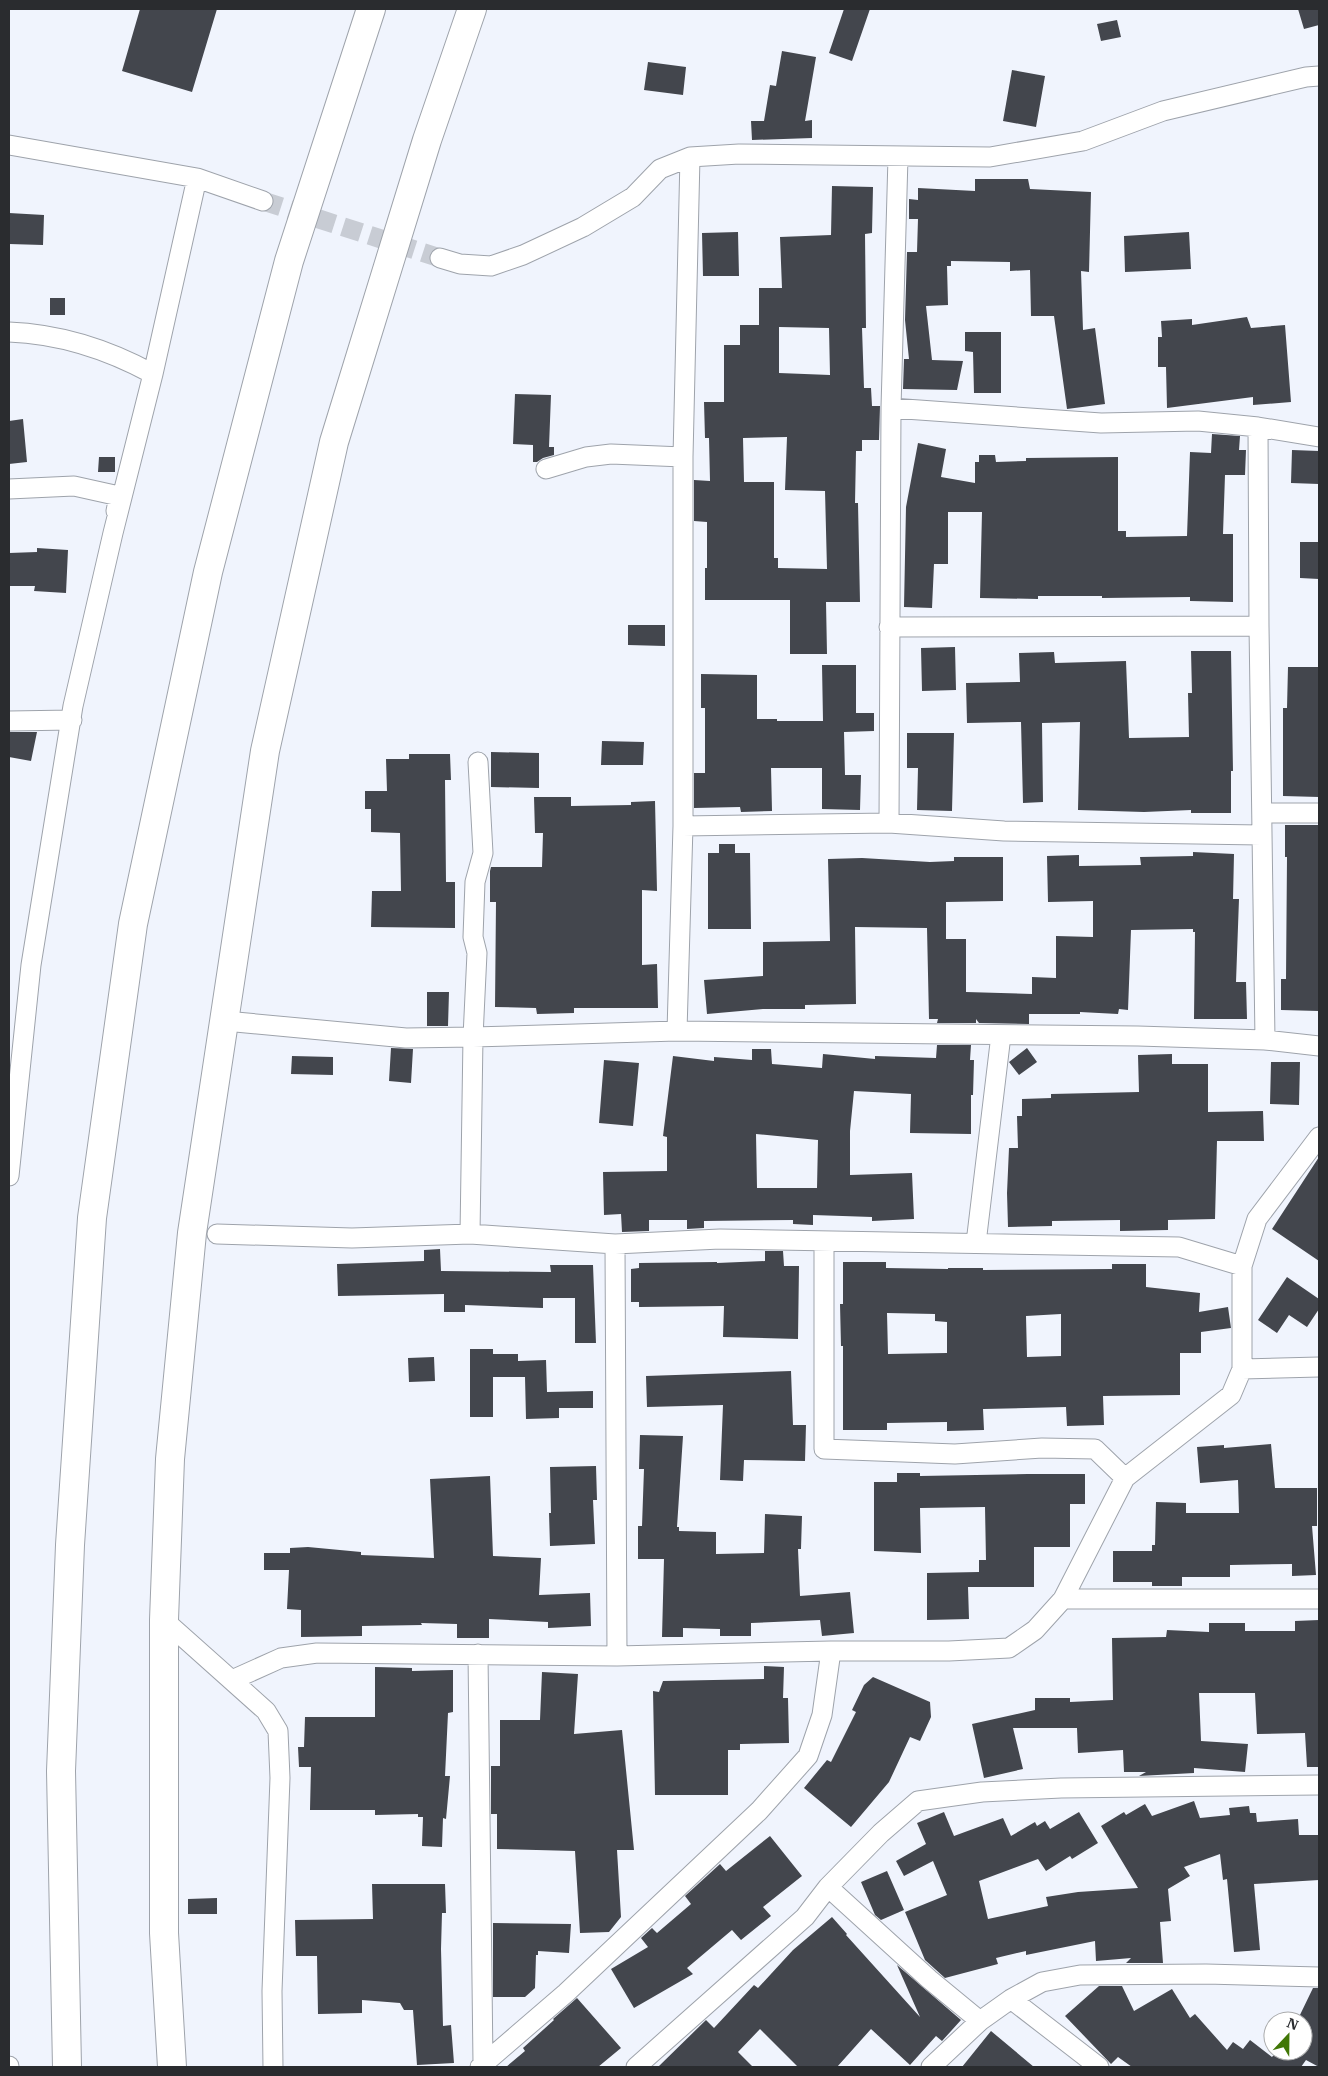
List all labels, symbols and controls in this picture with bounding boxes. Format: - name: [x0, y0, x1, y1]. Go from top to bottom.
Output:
- north arrow: [1263, 2011, 1313, 2061]
- text: N: [1284, 2014, 1301, 2034]

